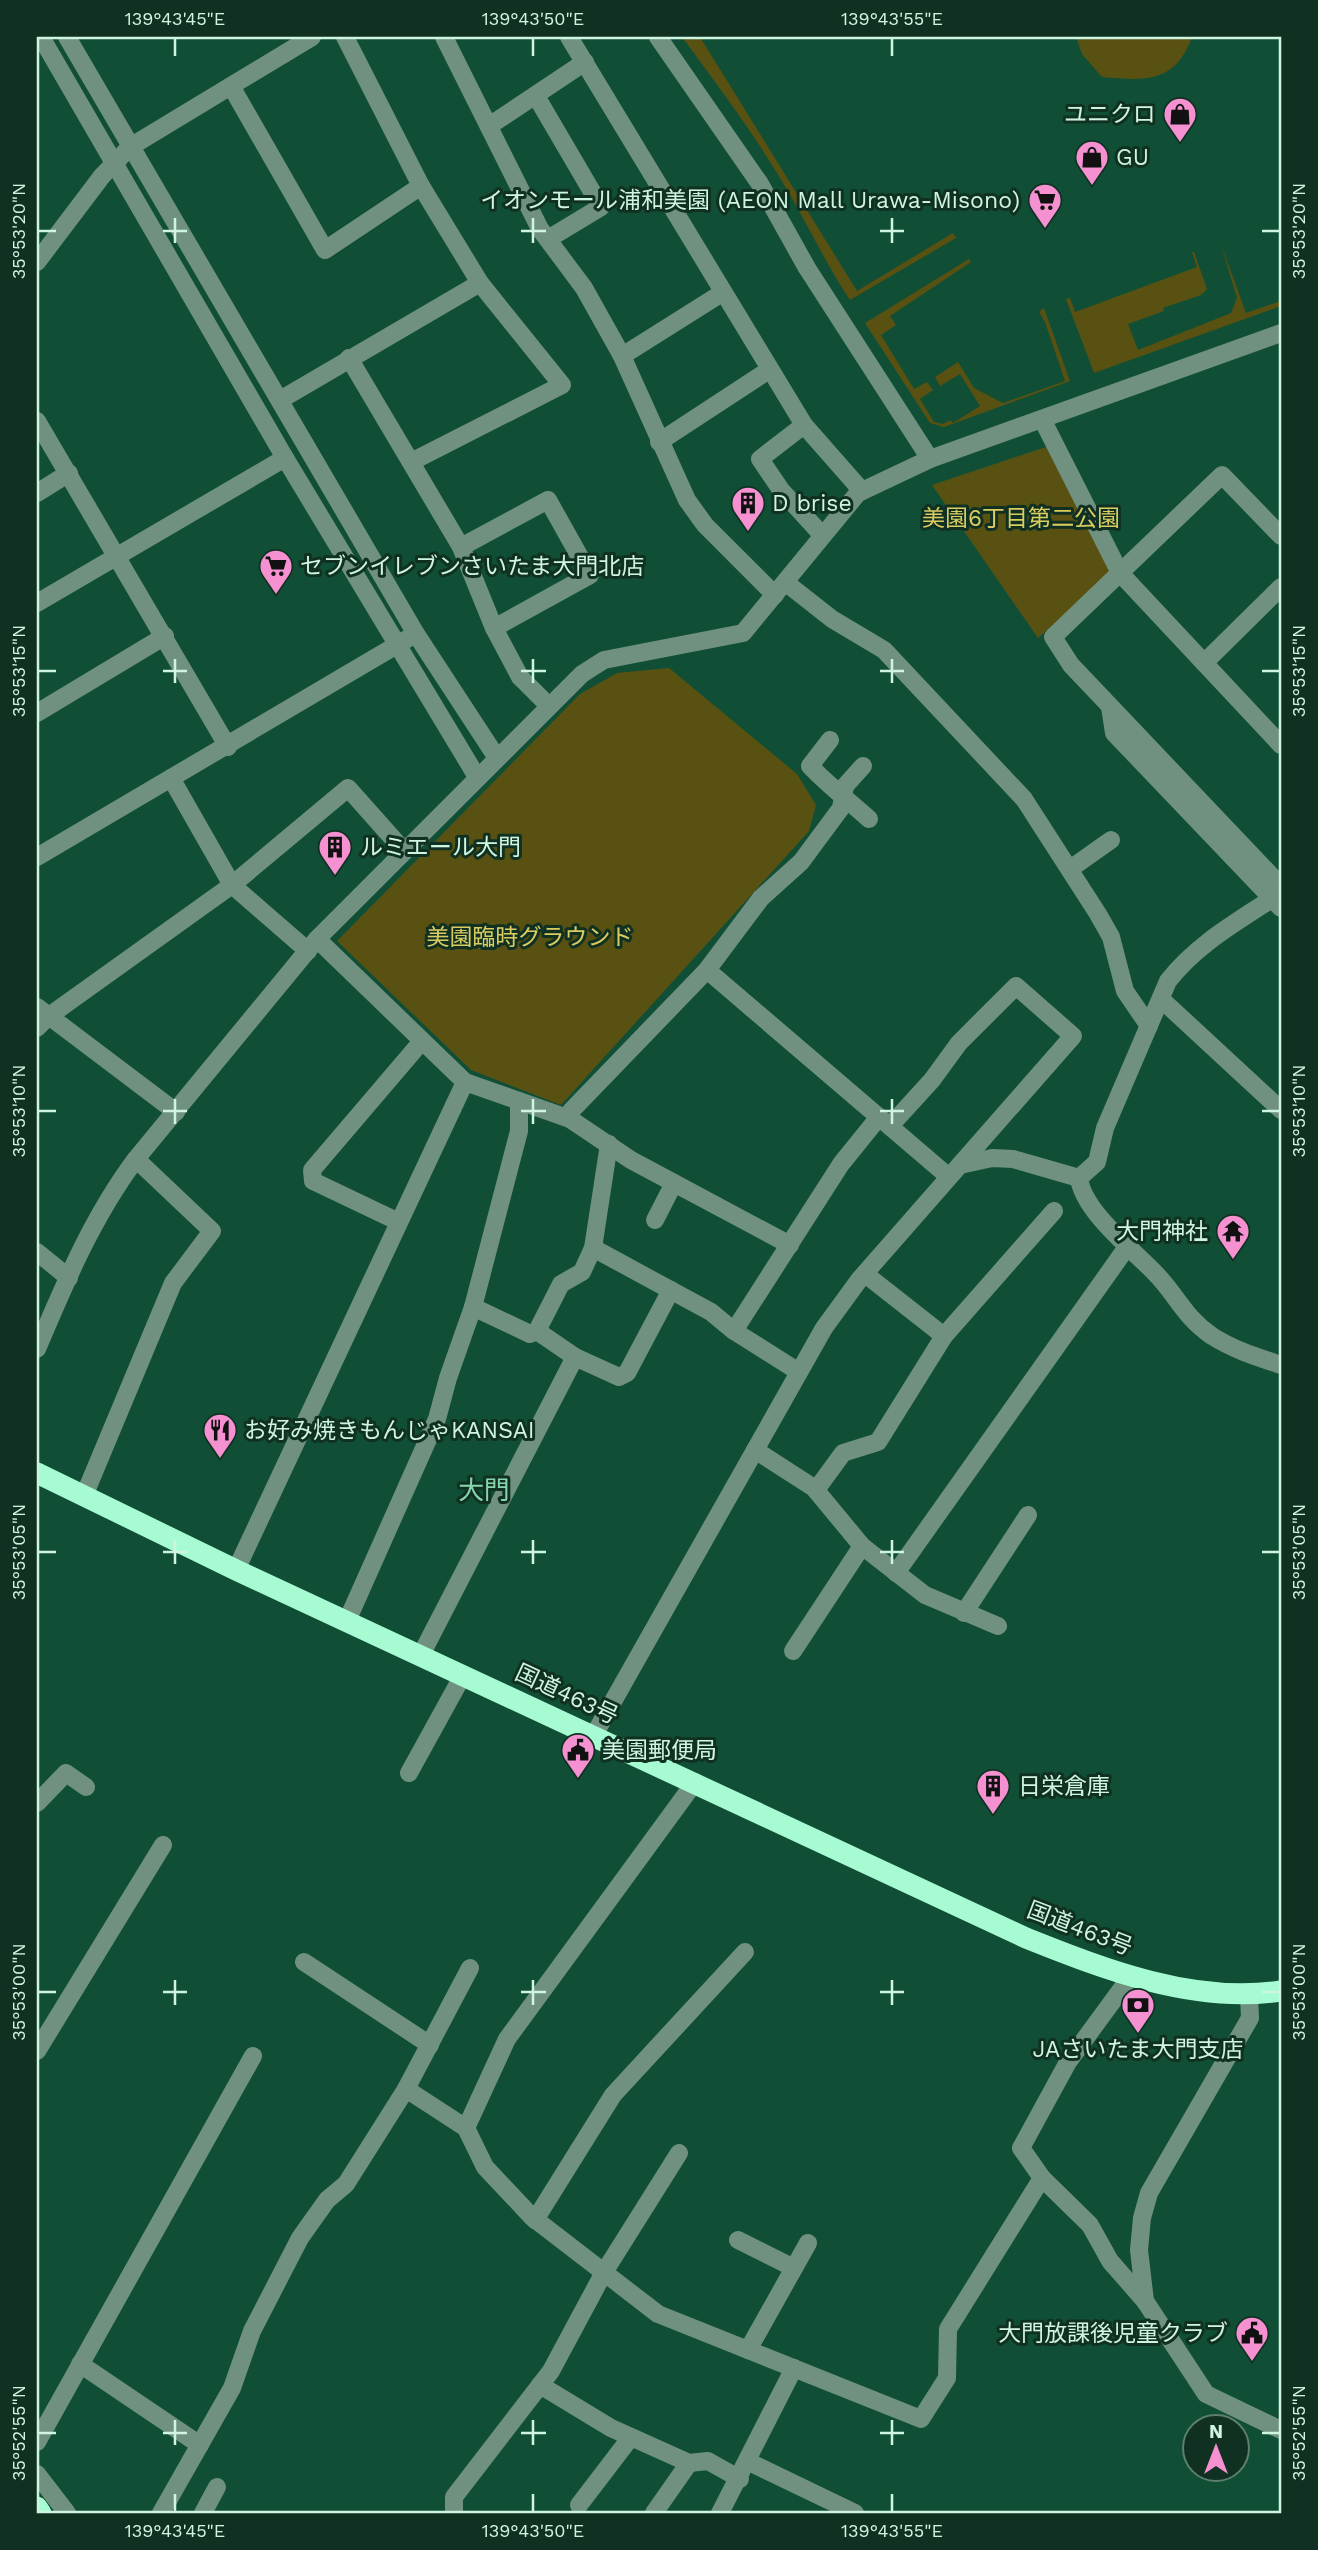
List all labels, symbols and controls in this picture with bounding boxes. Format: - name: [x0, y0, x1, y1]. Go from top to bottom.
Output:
- text: 139°43'45"E: [125, 8, 225, 29]
- text: 139°43'50"E: [482, 8, 584, 29]
- text: 139°43'55"E: [841, 8, 943, 29]
- shop icon: ユニクロ: [1161, 95, 1199, 144]
- place label: ユニクロ: [1064, 101, 1156, 128]
- shop icon: GU: [1073, 138, 1111, 187]
- place label: GU: [1116, 144, 1149, 171]
- supermarket icon: イオンモール浦和美園 (AEON Mall Urawa-Misono): [1026, 181, 1064, 230]
- text: 35°53'20"N: [8, 183, 29, 279]
- text: 35°53'20"N: [1288, 183, 1309, 279]
- place label: イオンモール浦和美園 (AEON Mall Urawa-Misono): [480, 187, 1020, 214]
- building icon: D brise: [729, 484, 767, 533]
- place label: D brise: [772, 490, 852, 517]
- park label: 美園6丁目第二公園: [922, 505, 1120, 532]
- supermarket icon: セブンイレブンさいたま大門北店: [257, 547, 295, 596]
- place label: セブンイレブンさいたま大門北店: [300, 553, 644, 580]
- text: 35°53'15"N: [8, 625, 29, 717]
- text: 35°53'15"N: [1288, 625, 1309, 717]
- building icon: ルミエール大門: [316, 828, 354, 877]
- place label: ルミエール大門: [360, 834, 521, 861]
- park label: 美園臨時グラウンド: [427, 924, 634, 951]
- text: 35°53'10"N: [8, 1064, 29, 1158]
- text: 35°53'10"N: [1288, 1064, 1309, 1158]
- temple icon: 大門神社: [1214, 1212, 1252, 1261]
- place label: 大門神社: [1116, 1218, 1208, 1245]
- restaurant icon: お好み焼きもんじゃKANSAI: [201, 1411, 239, 1460]
- place label: お好み焼きもんじゃKANSAI: [244, 1417, 535, 1444]
- district label: 大門: [458, 1475, 510, 1505]
- text: 35°53'05"N: [8, 1504, 29, 1600]
- text: 35°53'05"N: [1288, 1504, 1309, 1600]
- street label: 国道463号: [511, 1659, 623, 1730]
- public building icon: 美園郵便局: [559, 1731, 597, 1780]
- place label: 美園郵便局: [602, 1737, 717, 1764]
- building icon: 日栄倉庫: [974, 1767, 1012, 1816]
- place label: 日栄倉庫: [1018, 1773, 1110, 1800]
- street label: 国道463号: [1023, 1896, 1136, 1961]
- text: 35°53'00"N: [8, 1943, 29, 2041]
- text: 35°53'00"N: [1288, 1943, 1309, 2041]
- bank icon: JAさいたま大門支店: [1119, 1986, 1157, 2035]
- place label: JAさいたま大門支店: [1033, 2036, 1243, 2063]
- public building icon: 大門放課後児童クラブ: [1233, 2314, 1271, 2363]
- place label: 大門放課後児童クラブ: [998, 2320, 1228, 2347]
- text: 35°52'55"N: [8, 2385, 29, 2481]
- text: 35°52'55"N: [1288, 2385, 1309, 2481]
- north arrow: [1182, 2414, 1252, 2484]
- text: N: [1209, 2420, 1223, 2443]
- text: 139°43'45"E: [125, 2520, 225, 2541]
- text: 139°43'50"E: [482, 2520, 584, 2541]
- text: 139°43'55"E: [841, 2520, 943, 2541]

